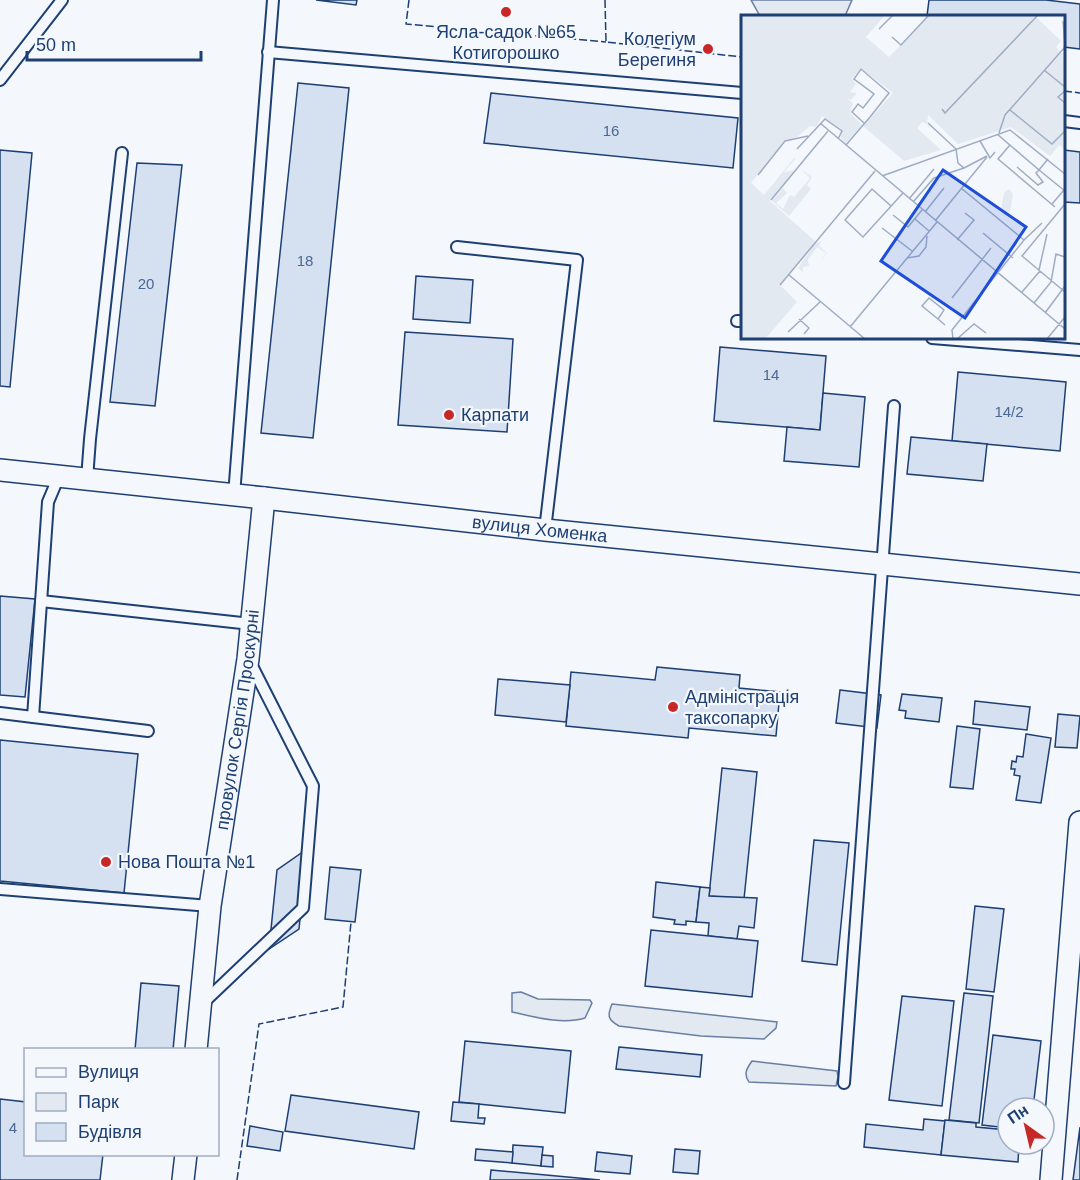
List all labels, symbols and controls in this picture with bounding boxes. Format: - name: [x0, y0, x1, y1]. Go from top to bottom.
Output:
- marker: Ясла-садок №65 Котигорошко: [499, 5, 513, 19]
- inset map: [741, 15, 1065, 339]
- place label: Ясла-садок №65 Котигорошко: [436, 22, 576, 63]
- scale bar: [27, 24, 201, 62]
- place label: Колегіум Берегиня: [618, 29, 696, 70]
- text: 50 m: [36, 35, 76, 55]
- marker: Колегіум Берегиня: [701, 42, 715, 56]
- house number: 16: [603, 122, 619, 139]
- house number: 18: [297, 252, 313, 269]
- house number: 20: [138, 275, 154, 292]
- house number: 14: [763, 366, 779, 383]
- house number: 14/2: [994, 403, 1024, 420]
- place label: Карпати: [461, 405, 529, 425]
- marker: Карпати: [442, 408, 456, 422]
- street label: вулиця Хоменка: [471, 512, 609, 546]
- street label: провулок Сергія Проскурні: [212, 609, 263, 831]
- place label: Адміністрація таксопарку: [685, 687, 799, 728]
- marker: Адміністрація таксопарку: [666, 700, 680, 714]
- place label: Нова Пошта №1: [118, 852, 255, 872]
- marker: Нова Пошта №1: [99, 855, 113, 869]
- legend: [24, 1048, 219, 1156]
- text: Вулиця: [78, 1062, 139, 1082]
- text: Парк: [78, 1092, 119, 1112]
- north arrow: [996, 1096, 1056, 1156]
- text: Пн: [1004, 1101, 1031, 1127]
- house number: 4: [9, 1119, 17, 1136]
- text: Будівля: [78, 1122, 142, 1142]

